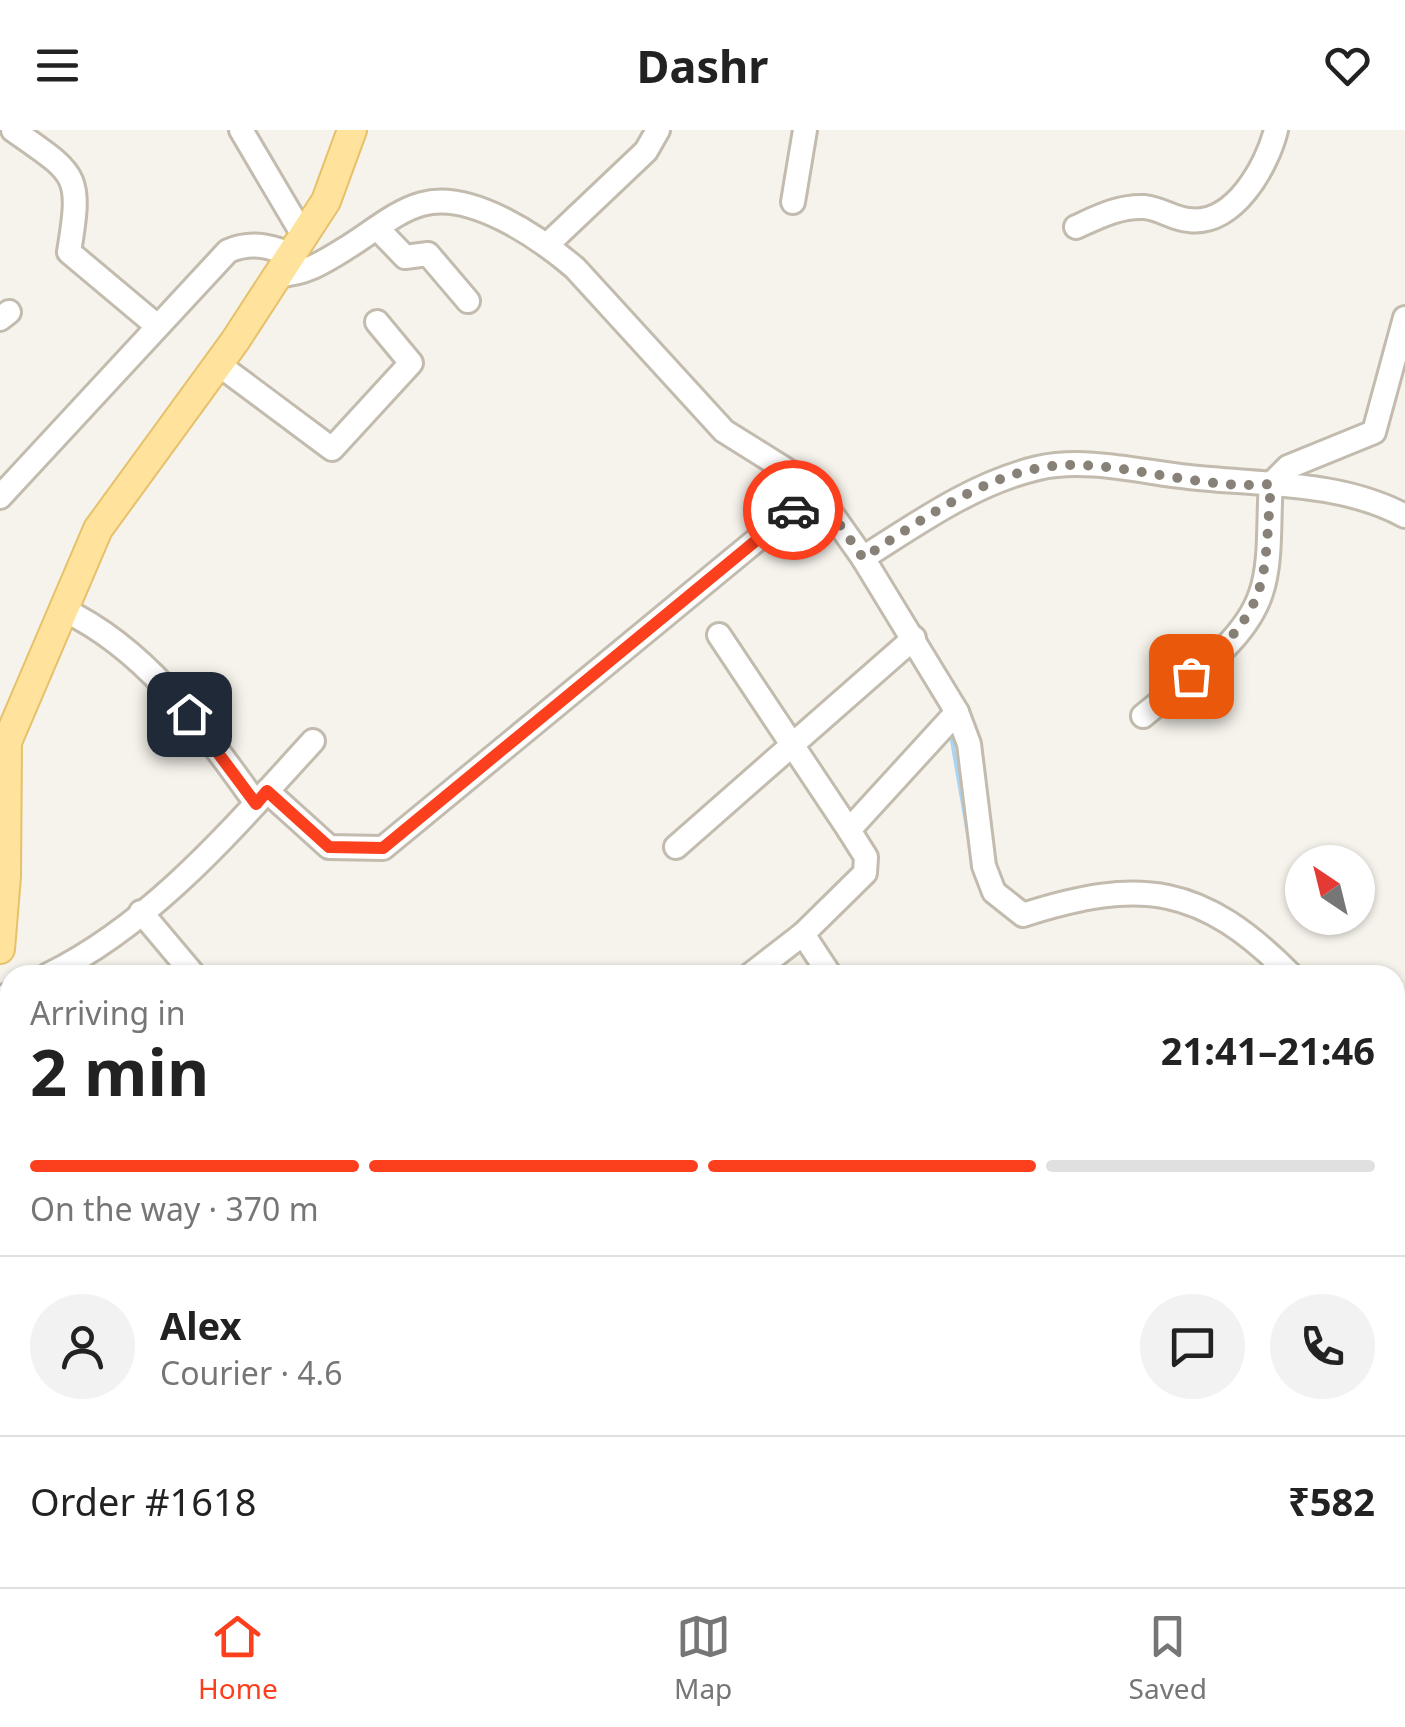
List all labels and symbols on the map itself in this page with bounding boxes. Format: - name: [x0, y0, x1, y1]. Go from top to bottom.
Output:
- courier: [743, 460, 843, 560]
- pin: [1149, 634, 1234, 719]
- pin: [147, 672, 232, 757]
- north arrow: [1285, 845, 1375, 935]

